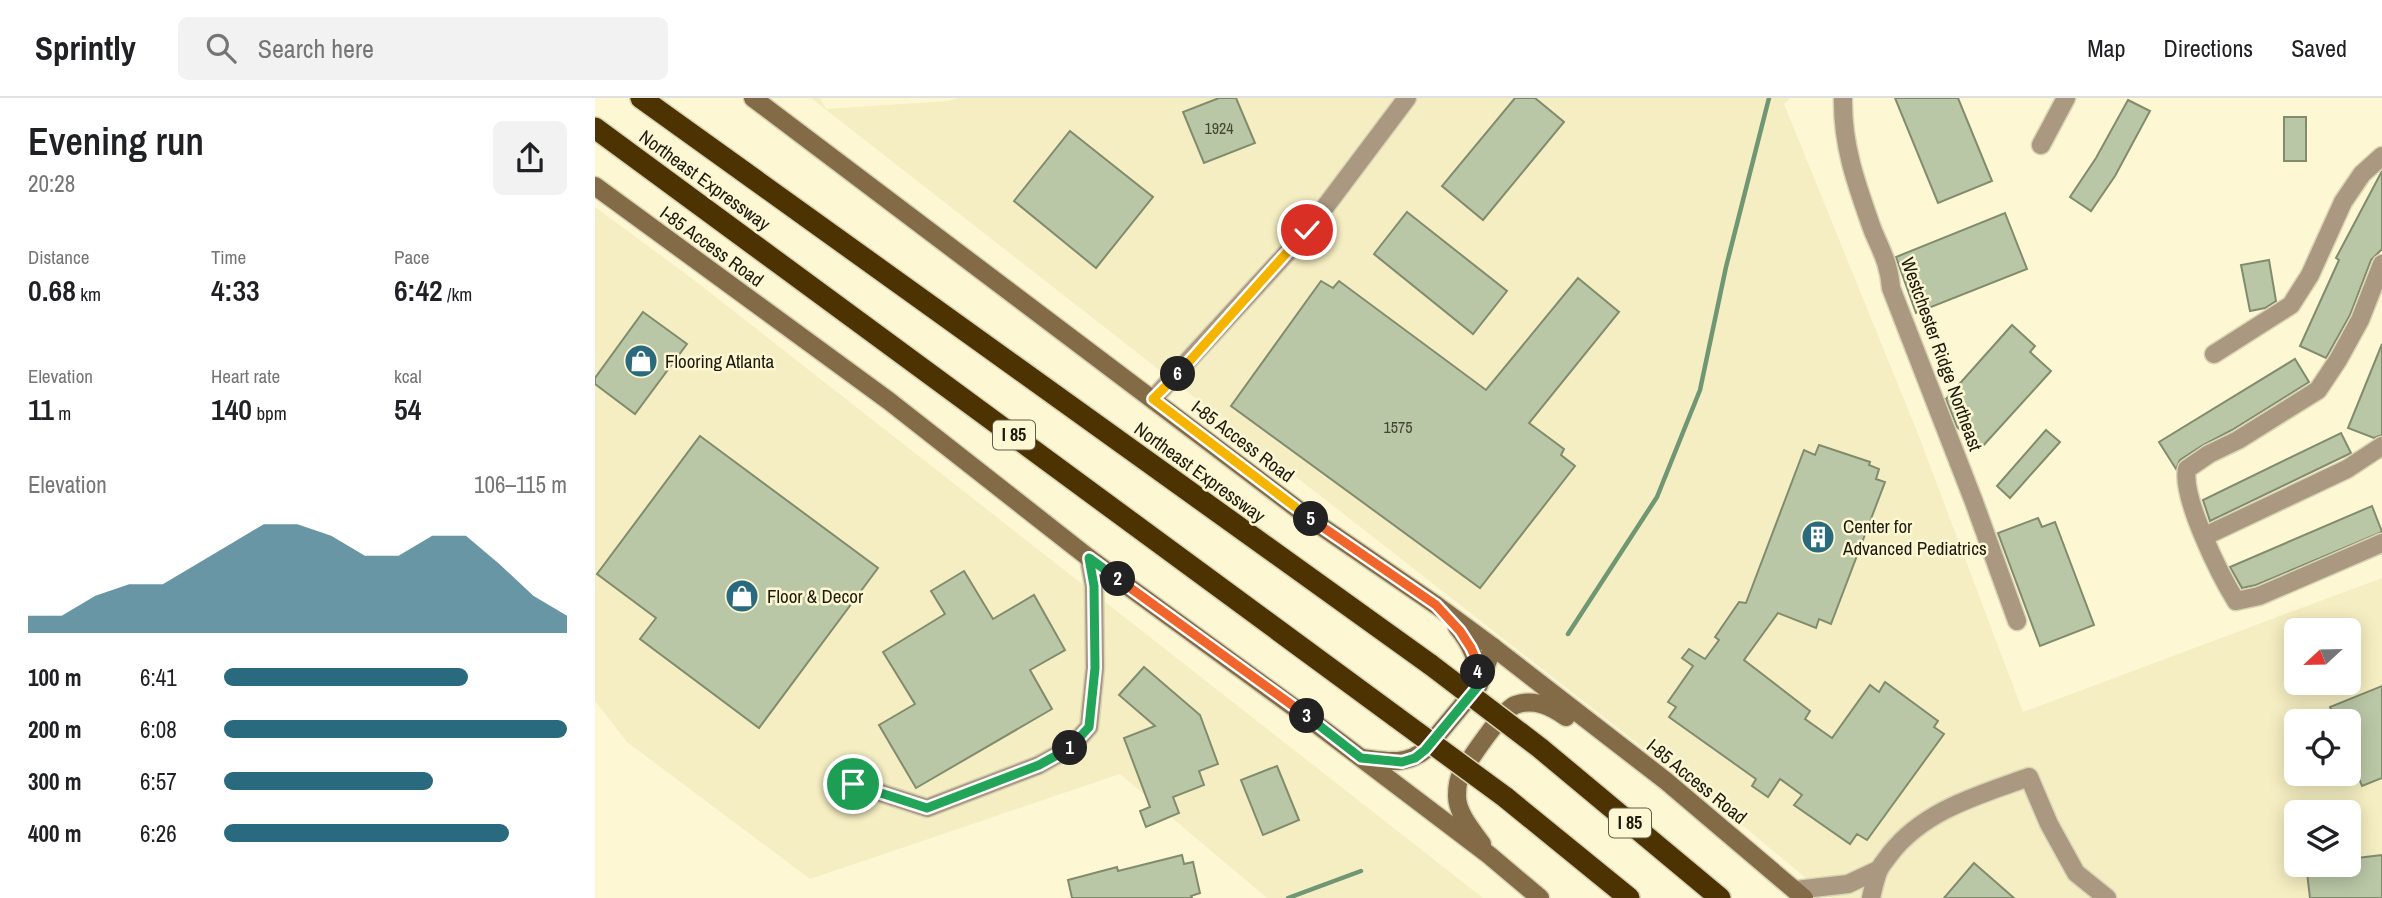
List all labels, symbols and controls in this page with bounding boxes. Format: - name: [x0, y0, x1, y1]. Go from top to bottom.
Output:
- search box: [178, 17, 668, 80]
- text: Sprintly: [35, 26, 136, 70]
- icon: search: [202, 29, 240, 67]
- text: Search here: [258, 31, 374, 66]
- text: Map: [2087, 32, 2125, 64]
- text: Directions: [2163, 32, 2253, 64]
- text: Saved: [2291, 32, 2347, 64]
- text: Evening run: [28, 116, 204, 167]
- house number: 1924: [1204, 117, 1234, 139]
- button: share: [493, 121, 567, 195]
- street label: Northeast Expressway: [634, 124, 776, 236]
- text: 20:28: [28, 168, 75, 199]
- street label: I-85 Access Road: [655, 200, 769, 292]
- pin: [1277, 200, 1337, 260]
- icon: check: [1288, 211, 1326, 249]
- text: Distance: [28, 244, 89, 270]
- text: Time: [211, 244, 246, 270]
- text: Pace: [394, 244, 430, 270]
- street label: Westchester Ridge Northeast: [1895, 254, 1989, 455]
- text: 0.68: [28, 270, 76, 310]
- text: 4:33: [211, 270, 260, 310]
- text: 6:42: [394, 270, 443, 310]
- text: km: [76, 281, 101, 307]
- text: /km: [443, 281, 472, 307]
- shop icon: Flooring Atlanta: [622, 342, 660, 380]
- place label: Flooring Atlanta: [665, 348, 774, 374]
- pin: 6: [1161, 356, 1195, 392]
- text: 6: [1173, 360, 1182, 386]
- text: Elevation: [28, 363, 93, 389]
- text: Heart rate: [211, 363, 280, 389]
- text: kcal: [394, 363, 422, 389]
- text: 11: [28, 389, 54, 429]
- text: 140: [211, 389, 252, 429]
- text: 54: [394, 389, 421, 429]
- street label: I-85 Access Road: [1186, 394, 1300, 488]
- text: m: [54, 400, 71, 426]
- text: bpm: [252, 400, 287, 426]
- street label: Northeast Expressway: [1129, 416, 1271, 528]
- house number: 1575: [1383, 416, 1413, 438]
- road number: I 85: [993, 421, 1035, 450]
- text: Elevation: [28, 469, 107, 500]
- text: 106–115 m: [474, 469, 567, 500]
- pin: 5: [1293, 502, 1329, 536]
- text: 5: [1306, 505, 1315, 531]
- place label: Center for Advanced Pediatrics: [1842, 513, 1987, 561]
- building icon: Center for Advanced Pediatrics: [1799, 518, 1837, 556]
- pin: 2: [1100, 561, 1135, 596]
- text: 2: [1113, 565, 1122, 591]
- shop icon: Floor & Decor: [723, 577, 761, 615]
- place label: Floor & Decor: [767, 583, 864, 609]
- north arrow: [2284, 618, 2361, 695]
- map controls: [2284, 618, 2361, 877]
- pin: 4: [1461, 654, 1495, 690]
- text: 4: [1473, 658, 1482, 684]
- text: 100 m: [28, 662, 81, 693]
- text: 6:41: [140, 662, 177, 693]
- pin: 3: [1289, 698, 1325, 734]
- text: 3: [1302, 702, 1311, 728]
- button: locate: [2284, 709, 2361, 786]
- text: 200 m: [28, 714, 81, 745]
- text: 6:08: [140, 714, 177, 745]
- pin: 1: [1053, 730, 1087, 766]
- street label: I-85 Access Road: [1641, 732, 1753, 830]
- text: 1: [1065, 734, 1074, 760]
- pin: [823, 754, 883, 814]
- icon: arrive: [834, 765, 872, 803]
- text: 300 m: [28, 766, 81, 797]
- text: 6:57: [140, 766, 177, 797]
- button: layers: [2284, 800, 2361, 877]
- road number: I 85: [1609, 808, 1651, 838]
- text: 400 m: [28, 818, 81, 849]
- text: 6:26: [140, 818, 177, 849]

